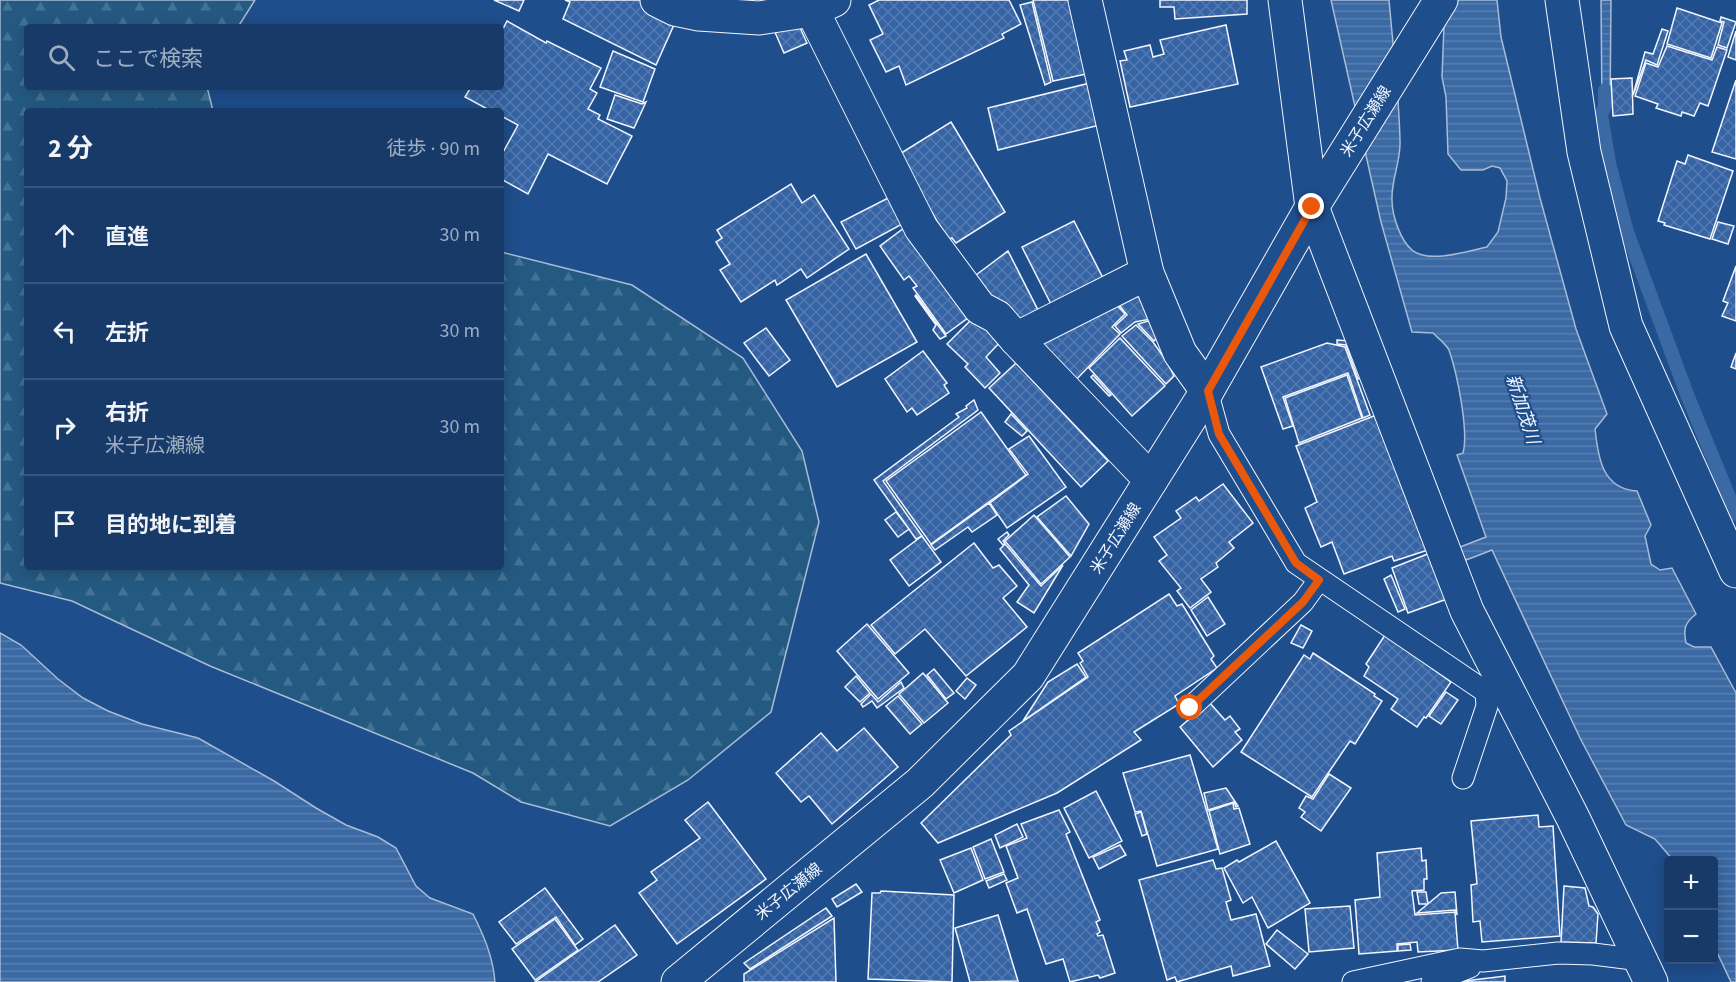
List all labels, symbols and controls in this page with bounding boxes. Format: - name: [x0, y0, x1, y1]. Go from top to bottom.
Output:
- search box: [24, 24, 504, 90]
- icon: search: [45, 41, 78, 74]
- text: ここで検索: [93, 43, 203, 75]
- street label: 米子広瀬線: [1335, 82, 1396, 161]
- text: 2 分: [48, 130, 93, 167]
- text: 徒歩 · 90 m: [387, 135, 480, 163]
- route end: [1298, 193, 1324, 219]
- icon: ahead: [48, 219, 81, 252]
- text: 直進: [105, 221, 149, 253]
- text: 30 m: [440, 221, 480, 249]
- icon: left: [48, 315, 81, 348]
- text: 左折: [105, 317, 149, 349]
- text: 30 m: [440, 317, 480, 345]
- water label: 新加茂川: [1500, 371, 1546, 449]
- text: 右折: [105, 397, 149, 429]
- icon: right: [48, 411, 81, 444]
- text: 30 m: [440, 413, 480, 441]
- text: 米子広瀬線: [105, 432, 205, 460]
- street label: 米子広瀬線: [1085, 499, 1146, 578]
- icon: arrive: [48, 507, 81, 540]
- text: 目的地に到着: [105, 509, 237, 541]
- route start: [1176, 694, 1202, 720]
- map controls: [1664, 856, 1718, 964]
- button: +: [1664, 856, 1718, 910]
- street label: 米子広瀬線: [751, 858, 827, 926]
- button: −: [1664, 910, 1718, 964]

